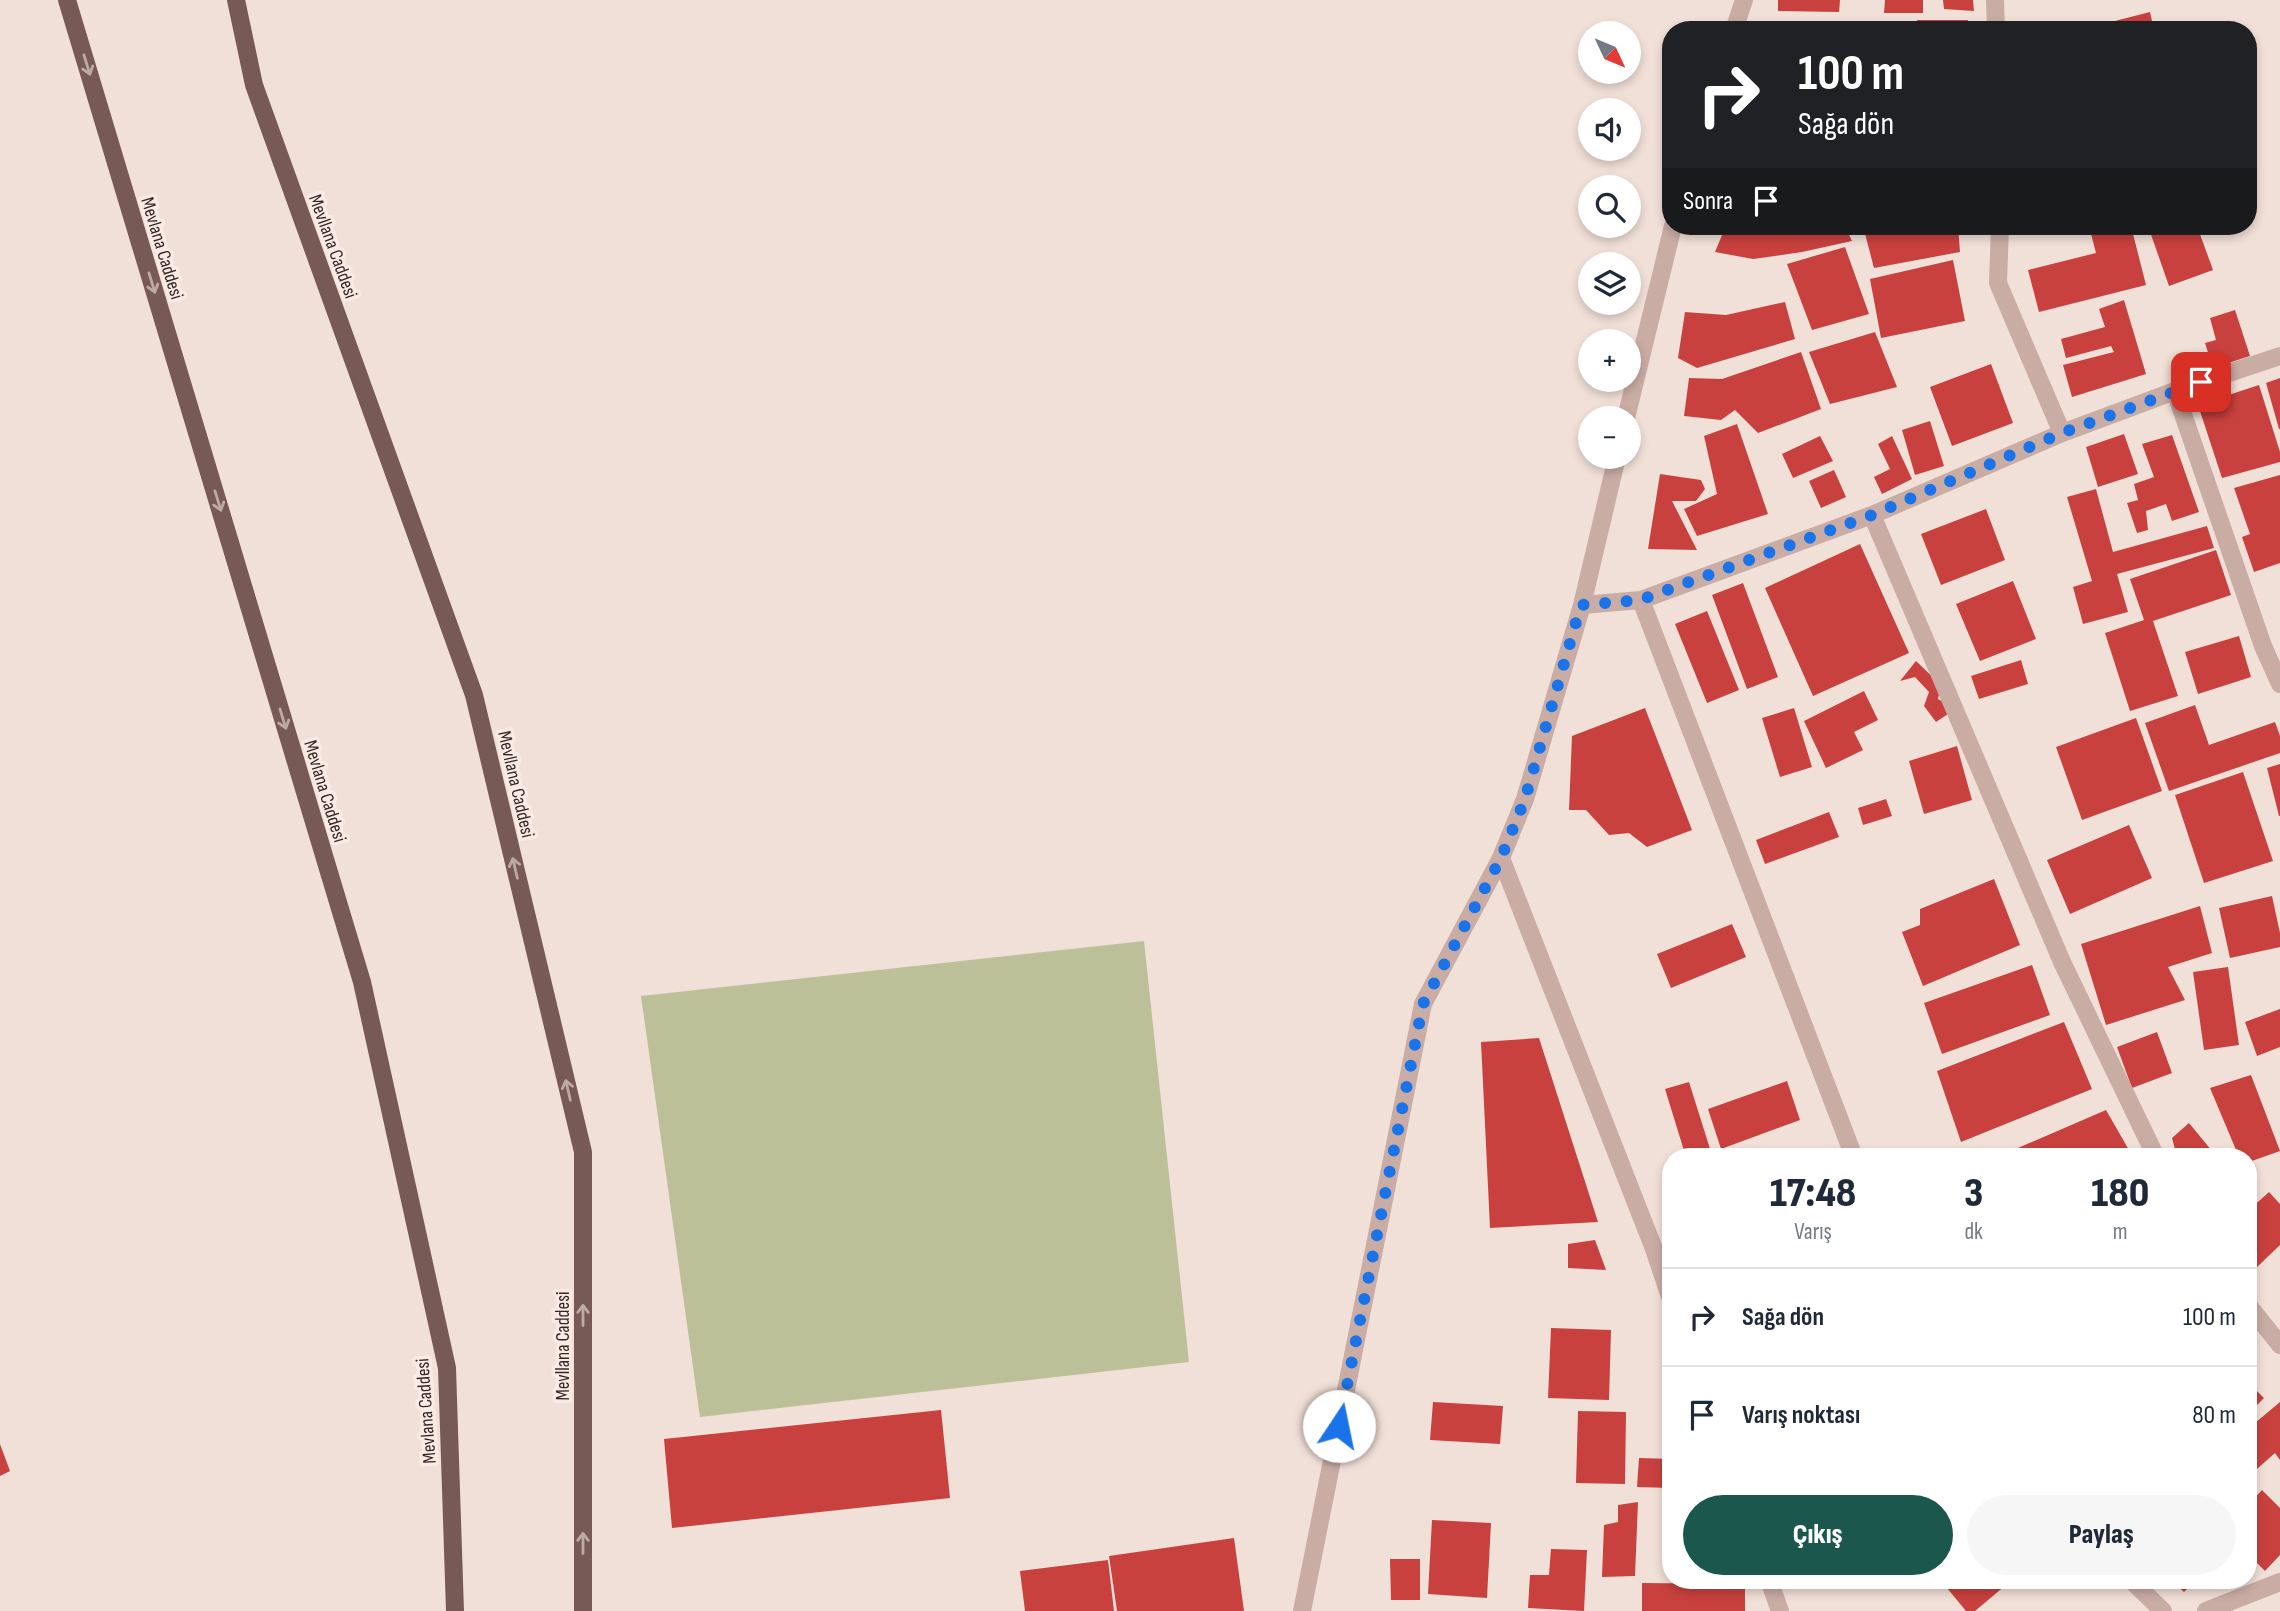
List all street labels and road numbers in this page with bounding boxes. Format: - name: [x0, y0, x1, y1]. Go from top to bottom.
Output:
- street label: Mevllana Caddesi: [303, 191, 362, 302]
- street label: Mevlana Caddesi: [135, 195, 188, 302]
- street label: Mevllana Caddesi: [492, 729, 539, 840]
- street label: Mevlana Caddesi: [298, 738, 351, 845]
- street label: Mevllana Caddesi: [552, 1291, 575, 1401]
- street label: Mevlana Caddesi: [411, 1357, 442, 1464]

